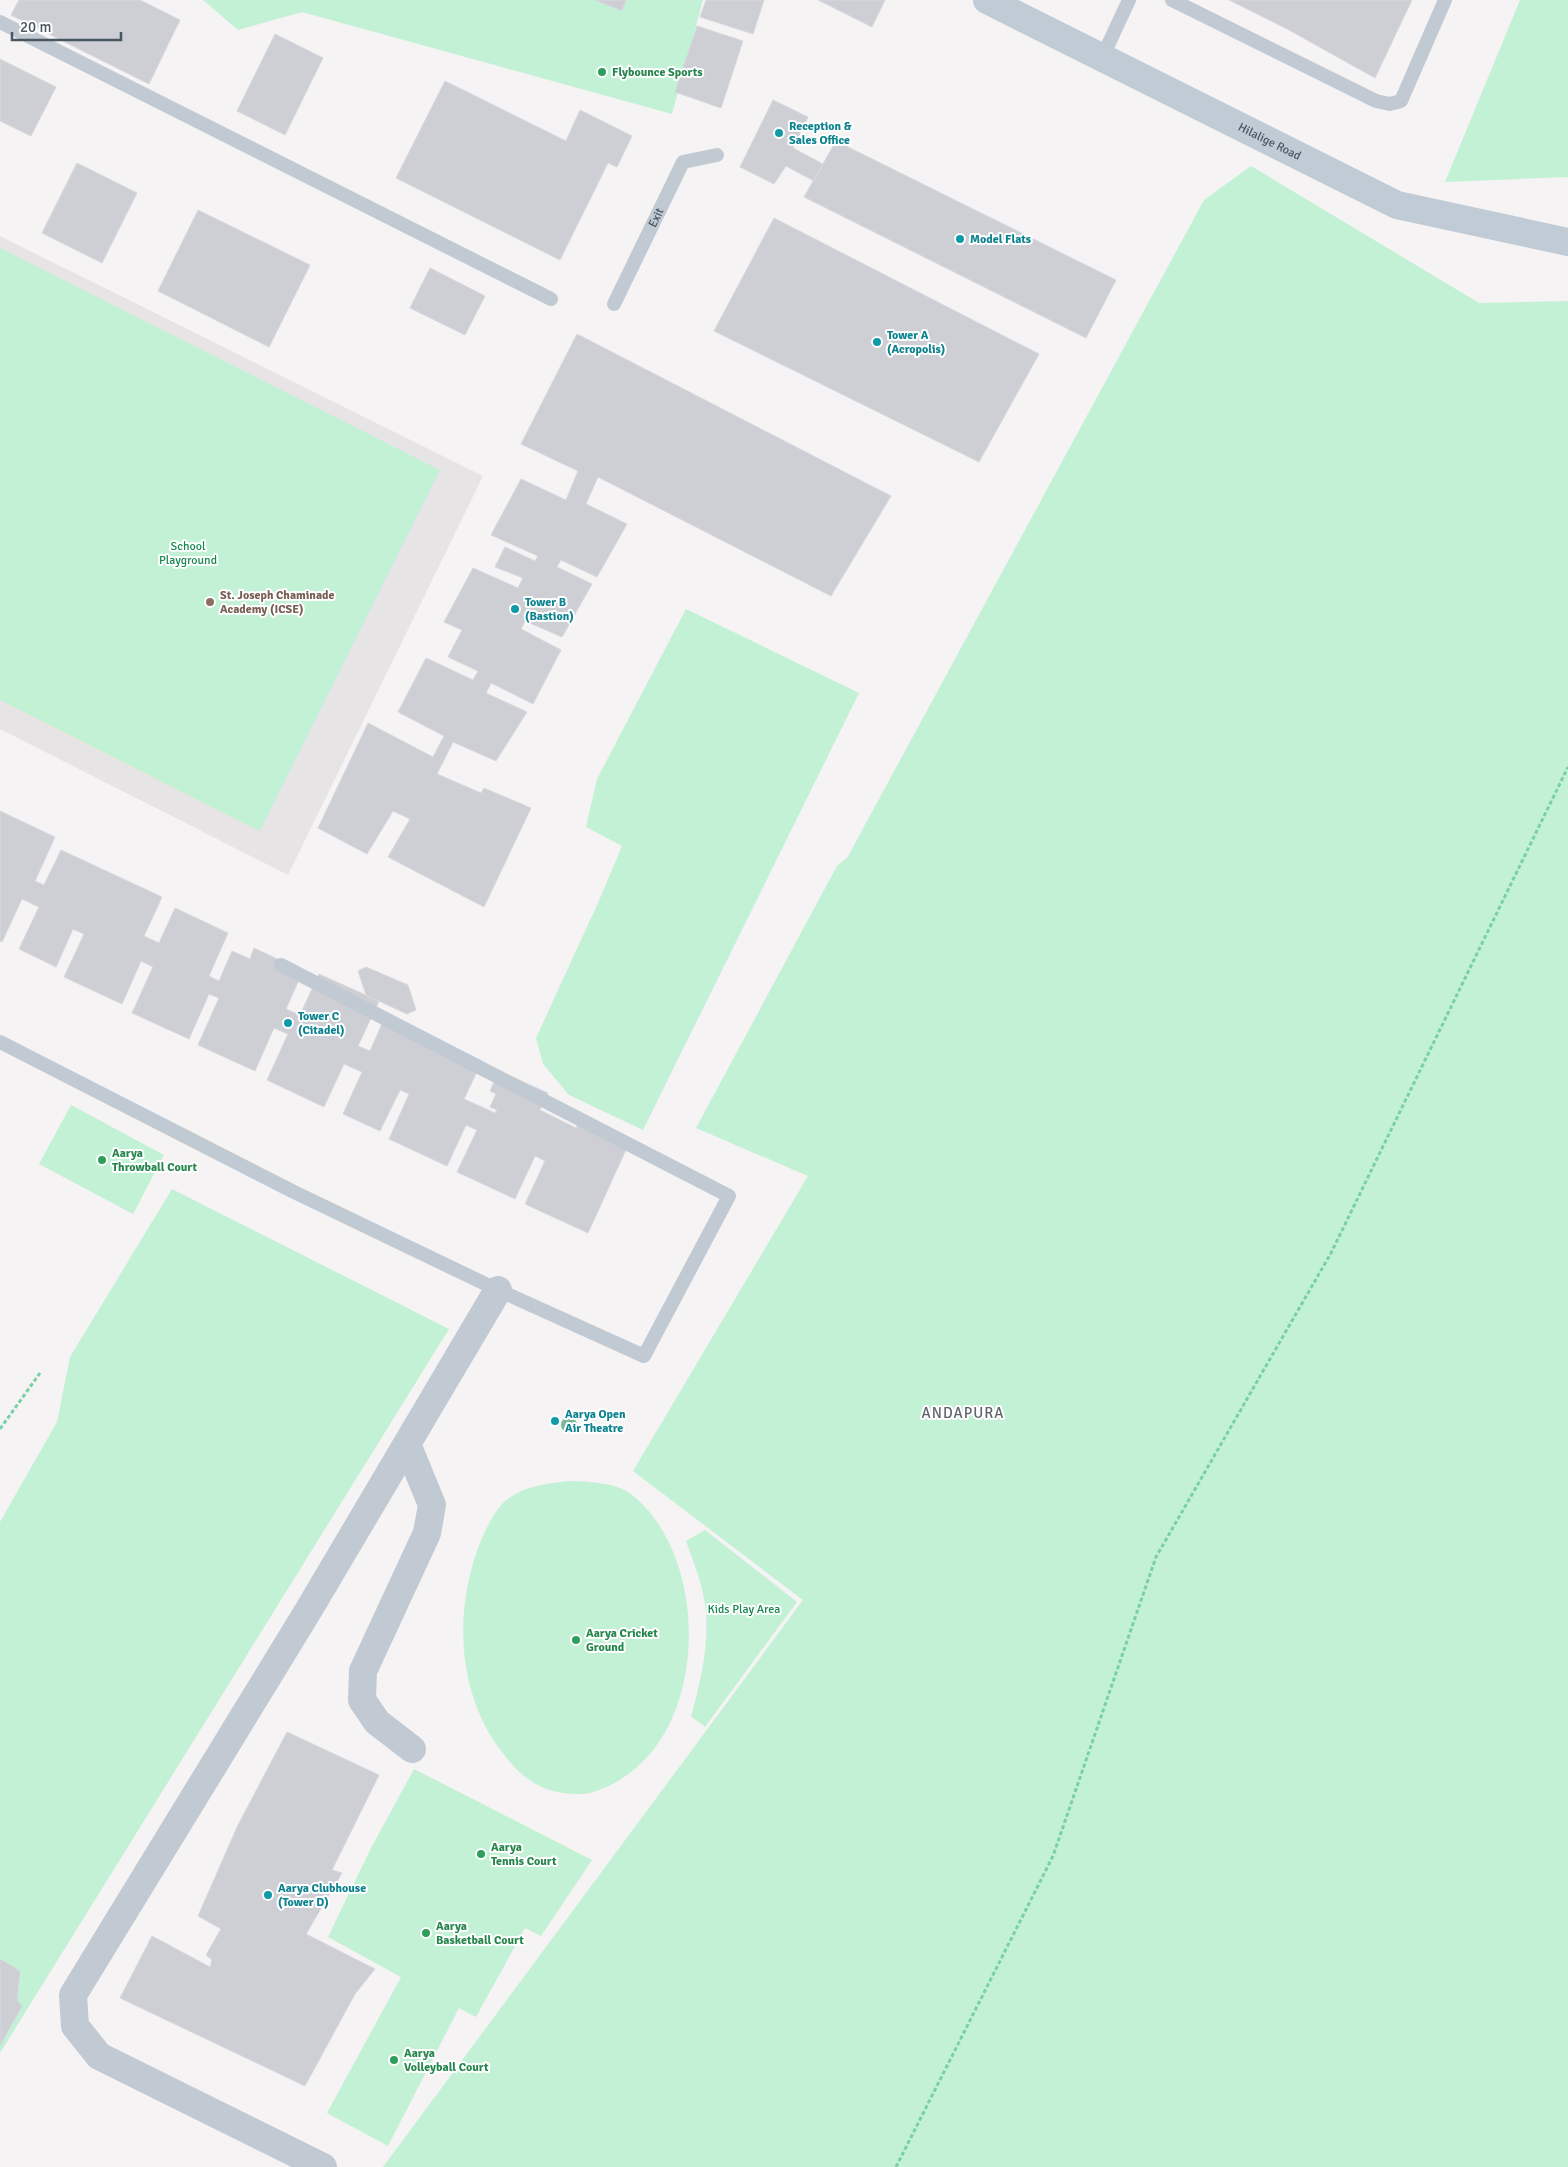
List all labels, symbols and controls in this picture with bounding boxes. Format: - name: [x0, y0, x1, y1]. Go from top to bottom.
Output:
- scale bar: [12, 10, 121, 42]
- text: 20 m: [20, 18, 51, 36]
- place label: Flybounce Sports: [612, 65, 703, 80]
- marker: Flybounce Sports: [596, 66, 608, 78]
- place label: Reception & Sales Office: [789, 119, 852, 148]
- street label: Hilalige Road: [1235, 120, 1303, 164]
- marker: Reception & Sales Office: [773, 127, 785, 139]
- street label: Exit: [645, 206, 667, 230]
- place label: Model Flats: [970, 232, 1032, 247]
- marker: Model Flats: [954, 233, 966, 245]
- place label: Tower A (Acropolis): [887, 328, 945, 357]
- marker: Tower A (Acropolis): [871, 336, 883, 348]
- park label: School Playground: [159, 539, 217, 568]
- place label: St. Joseph Chaminade Academy (ICSE): [220, 588, 334, 617]
- place label: Tower B (Bastion): [525, 595, 574, 624]
- marker: St. Joseph Chaminade Academy (ICSE): [204, 596, 216, 608]
- marker: Tower B (Bastion): [509, 603, 521, 615]
- place label: Tower C (Citadel): [298, 1009, 345, 1038]
- marker: Tower C (Citadel): [282, 1017, 294, 1029]
- place label: Aarya Throwball Court: [112, 1146, 197, 1175]
- marker: Aarya Throwball Court: [96, 1154, 108, 1166]
- district label: ANDAPURA: [922, 1404, 1004, 1422]
- place label: Aarya Open Air Theatre: [565, 1407, 626, 1436]
- marker: Aarya Open Air Theatre: [549, 1415, 561, 1427]
- park label: Kids Play Area: [708, 1602, 780, 1617]
- place label: Aarya Cricket Ground: [586, 1626, 658, 1655]
- marker: Aarya Cricket Ground: [570, 1634, 582, 1646]
- place label: Aarya Tennis Court: [491, 1840, 557, 1869]
- marker: Aarya Tennis Court: [475, 1848, 487, 1860]
- place label: Aarya Clubhouse (Tower D): [278, 1881, 366, 1910]
- marker: Aarya Clubhouse (Tower D): [262, 1889, 274, 1901]
- place label: Aarya Basketball Court: [436, 1919, 524, 1948]
- marker: Aarya Basketball Court: [420, 1927, 432, 1939]
- place label: Aarya Volleyball Court: [404, 2046, 489, 2075]
- marker: Aarya Volleyball Court: [388, 2054, 400, 2066]

